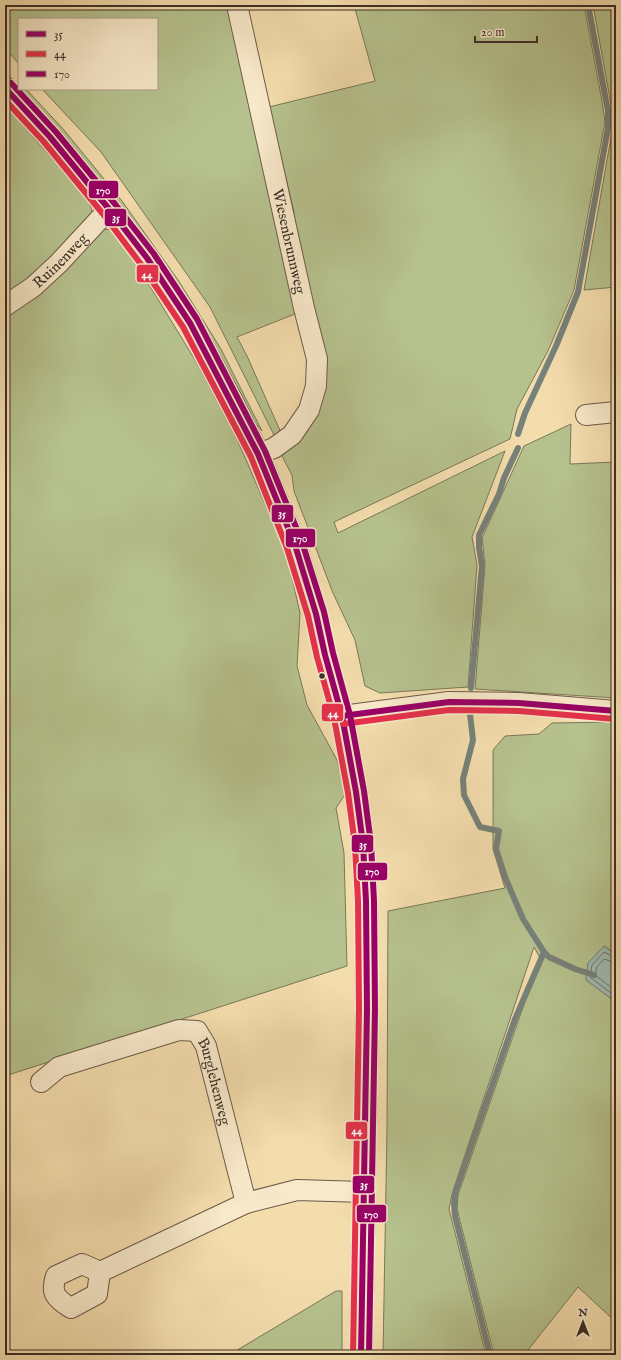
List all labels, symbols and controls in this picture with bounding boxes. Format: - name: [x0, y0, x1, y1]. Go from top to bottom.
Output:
- legend: [18, 18, 158, 90]
- scale bar: [475, 18, 537, 44]
- text: 20 m: [481, 25, 504, 40]
- text: 35: [54, 27, 63, 42]
- text: 44: [54, 47, 66, 62]
- text: 170: [54, 67, 70, 82]
- line badge: 170: [88, 180, 119, 199]
- text: 170: [96, 184, 111, 198]
- street label: Wiesenbrunnweg: [268, 187, 310, 297]
- line badge: 35: [104, 208, 127, 227]
- text: 35: [112, 211, 120, 225]
- street label: Ruinenweg: [29, 228, 93, 292]
- line badge: 44: [136, 264, 159, 283]
- text: 44: [141, 268, 153, 282]
- line badge: 35: [271, 504, 294, 523]
- text: 35: [278, 507, 286, 521]
- line badge: 170: [285, 528, 316, 548]
- text: 170: [293, 532, 308, 546]
- unlabelled marker: [317, 671, 327, 681]
- line badge: 44: [321, 703, 344, 722]
- text: 44: [327, 707, 339, 721]
- line badge: 35: [351, 834, 374, 853]
- text: 35: [359, 838, 367, 852]
- line badge: 170: [357, 862, 388, 881]
- text: 170: [365, 865, 380, 879]
- street label: Burglehenweg: [193, 1034, 235, 1128]
- line badge: 44: [345, 1121, 368, 1140]
- text: 44: [351, 1124, 363, 1138]
- line badge: 35: [352, 1175, 375, 1194]
- text: 35: [360, 1178, 368, 1192]
- line badge: 170: [356, 1204, 387, 1223]
- text: 170: [364, 1208, 379, 1222]
- north arrow: [563, 1302, 603, 1342]
- text: N: [577, 1306, 588, 1320]

